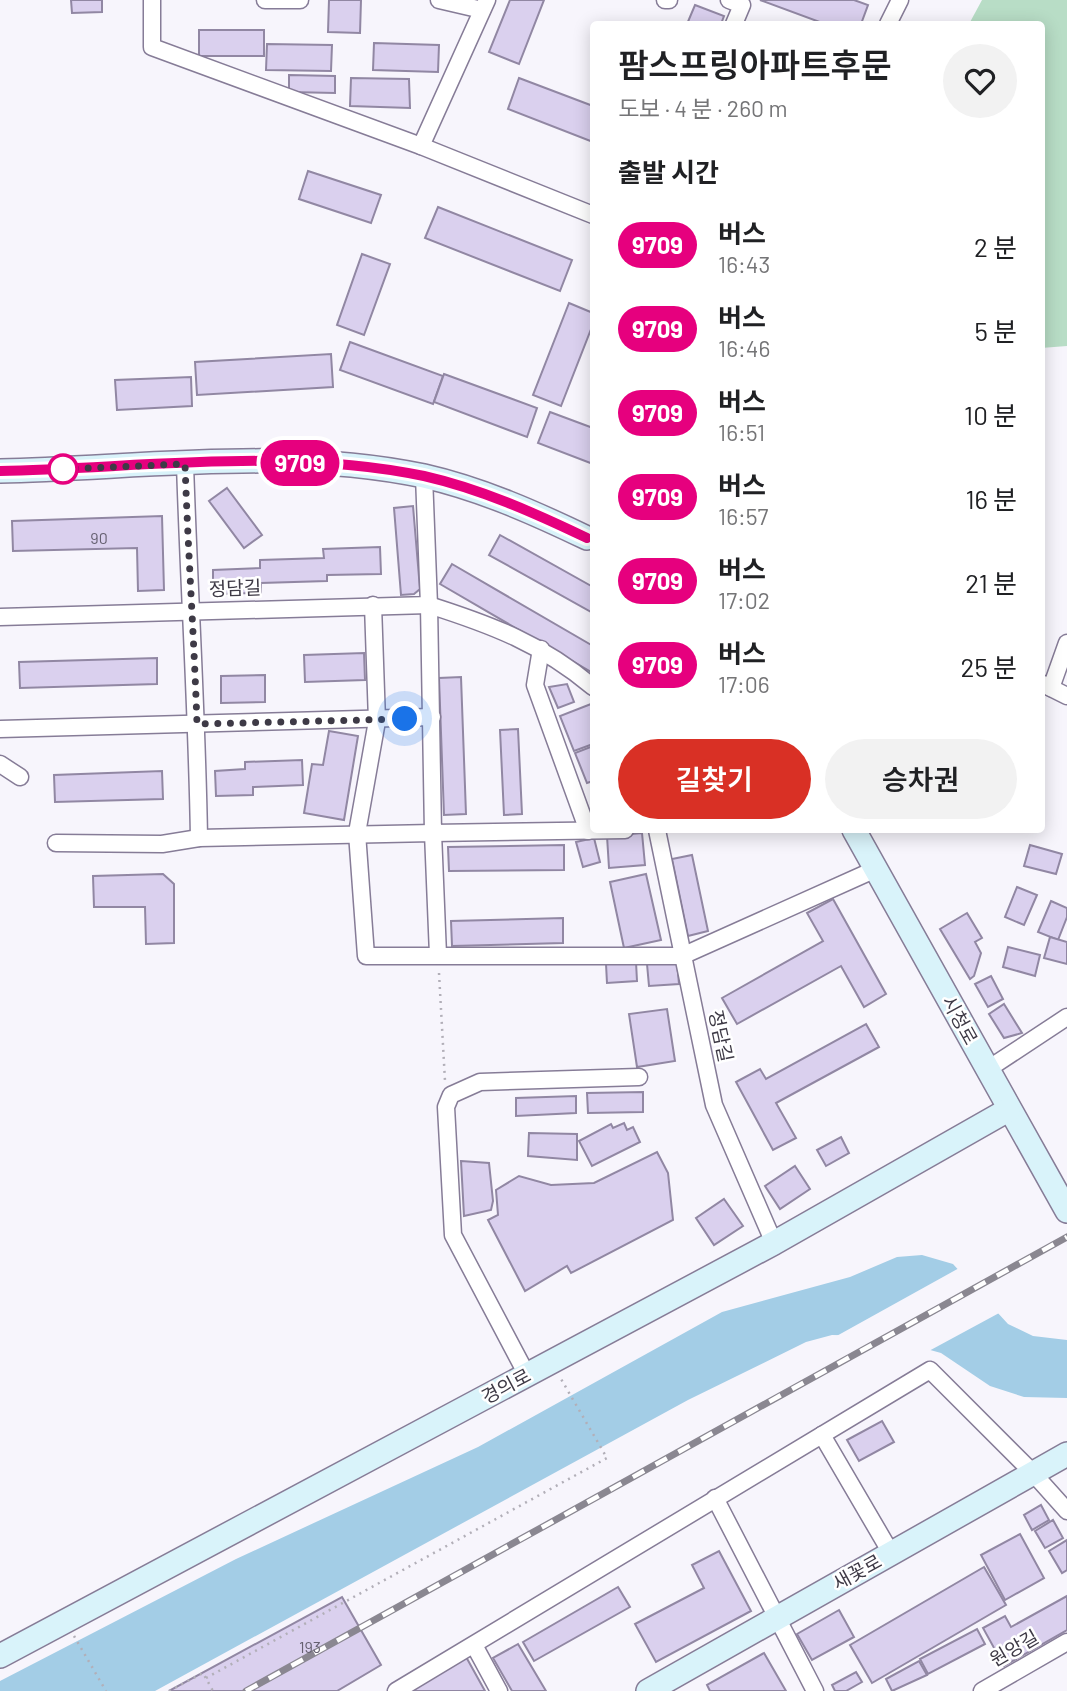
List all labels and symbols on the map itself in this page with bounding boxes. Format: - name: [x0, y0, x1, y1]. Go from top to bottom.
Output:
- line badge: 9709: [251, 440, 349, 486]
- unlabelled marker: [48, 454, 78, 484]
- house number: 90: [90, 528, 108, 547]
- street label: 정담길: [208, 575, 262, 600]
- your location: [387, 701, 422, 736]
- street label: 시청로: [938, 991, 983, 1048]
- street label: 정담길: [705, 1008, 738, 1064]
- street label: 경의로: [477, 1363, 534, 1408]
- street label: 새꽃로: [828, 1549, 885, 1594]
- street label: 원앙길: [985, 1624, 1042, 1671]
- house number: 193: [299, 1637, 321, 1656]

